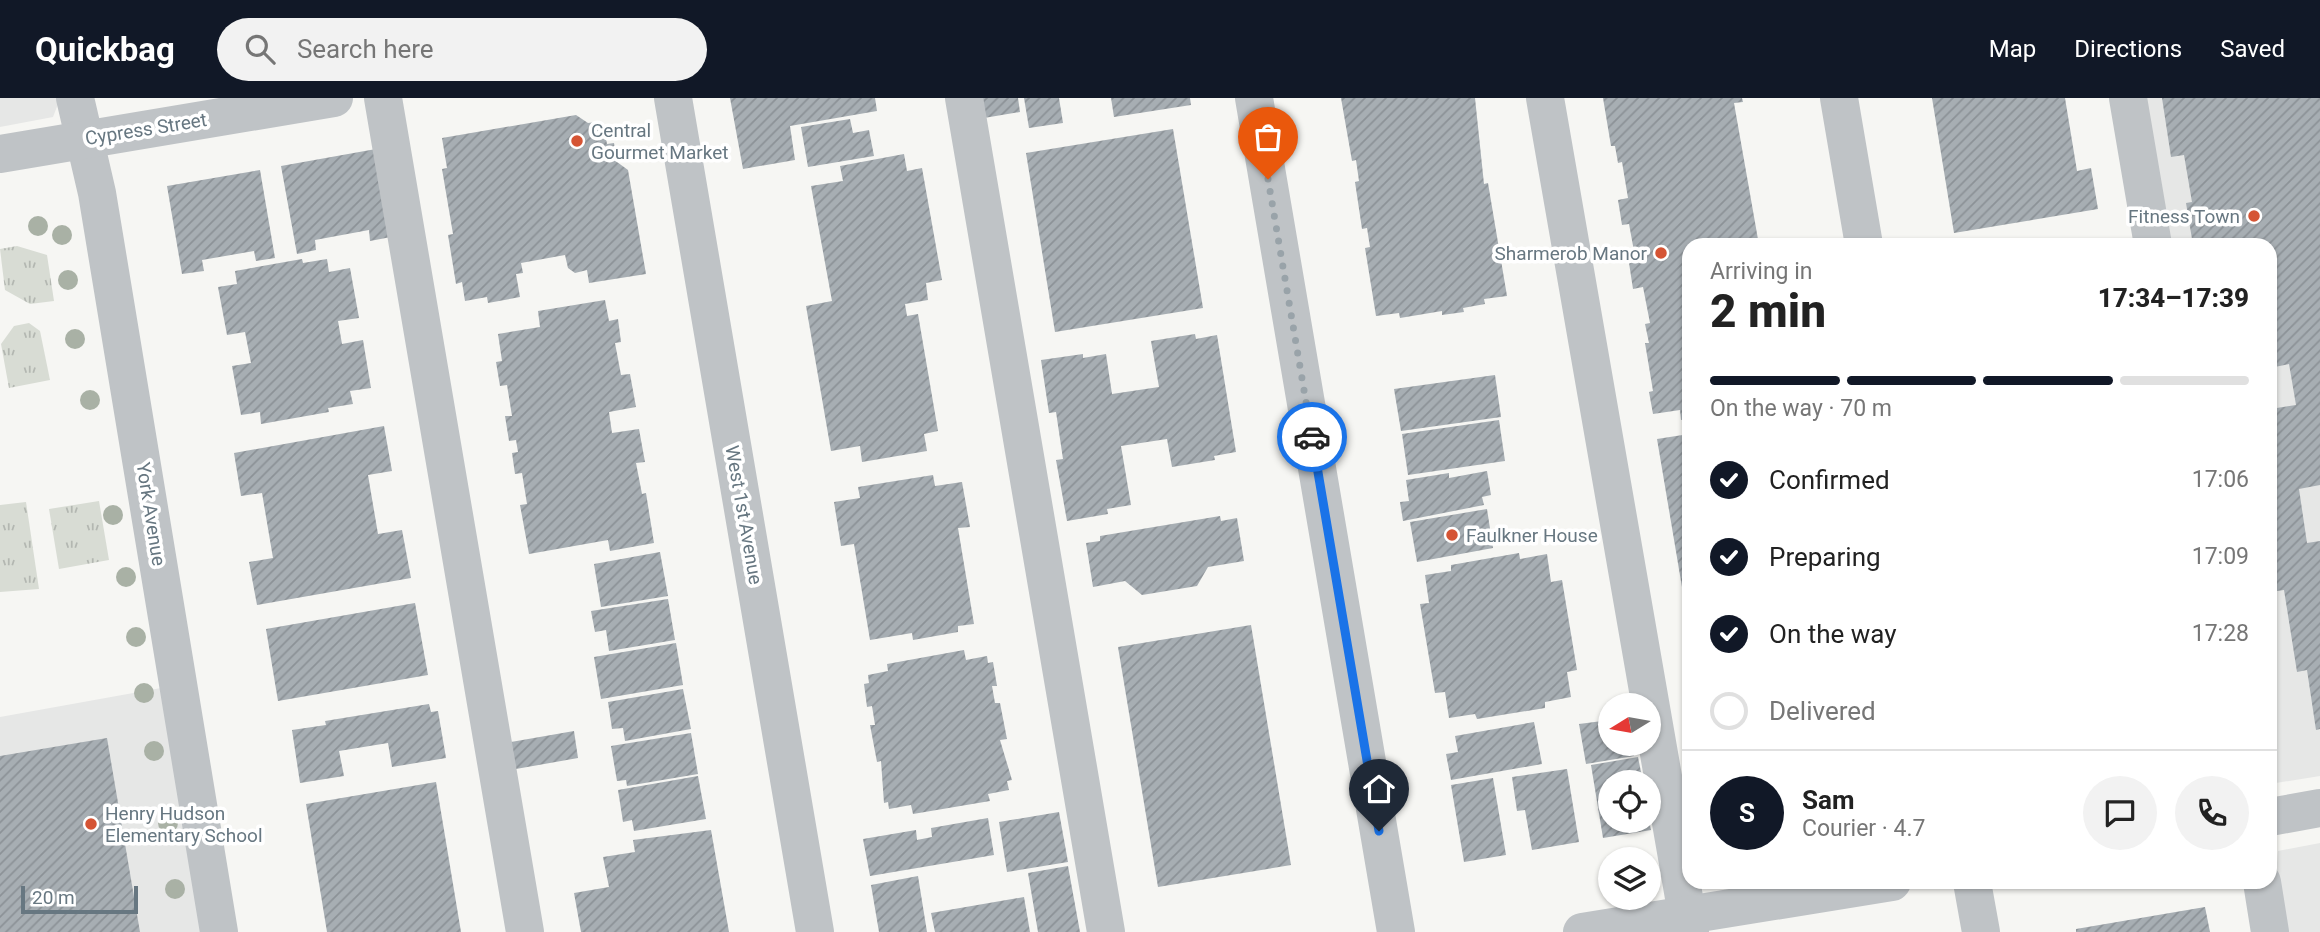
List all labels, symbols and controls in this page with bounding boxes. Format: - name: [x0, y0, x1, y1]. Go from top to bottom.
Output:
- search box: [217, 18, 707, 81]
- text: Quickbag: [35, 30, 175, 69]
- icon: search: [241, 30, 279, 68]
- text: Search here: [297, 34, 434, 64]
- text: Map: [1989, 35, 2036, 63]
- text: Directions: [2074, 35, 2182, 63]
- text: Saved: [2220, 35, 2285, 63]
- pin: [1238, 107, 1298, 179]
- street label: Cypress Street: [84, 108, 208, 150]
- icon: bag: [1249, 118, 1287, 156]
- place label: Central Gourmet Market: [591, 119, 728, 164]
- marker: Central Gourmet Market: [569, 133, 585, 149]
- place label: Fitness Town: [2128, 205, 2240, 228]
- marker: Fitness Town: [2246, 208, 2262, 224]
- place label: Sharmerob Manor: [1495, 242, 1648, 265]
- marker: Sharmerob Manor: [1653, 245, 1669, 261]
- text: Arriving in: [1710, 258, 1813, 285]
- text: 17:34–17:39: [2098, 283, 2249, 313]
- text: 2 min: [1710, 284, 1826, 338]
- text: On the way · 70 m: [1710, 395, 1892, 422]
- courier: [1277, 402, 1347, 472]
- icon: car: [1293, 418, 1331, 456]
- street label: West 1st Avenue: [720, 444, 768, 586]
- street label: York Avenue: [131, 461, 171, 567]
- icon: check: [1710, 461, 1748, 499]
- text: Confirmed: [1769, 465, 1890, 495]
- text: 17:06: [2192, 466, 2249, 493]
- place label: Faulkner House: [1466, 524, 1598, 547]
- marker: Faulkner House: [1444, 527, 1460, 543]
- icon: check: [1710, 538, 1748, 576]
- text: Preparing: [1769, 542, 1881, 572]
- text: 17:09: [2192, 543, 2249, 570]
- icon: check: [1710, 615, 1748, 653]
- text: On the way: [1769, 619, 1897, 649]
- text: 17:28: [2192, 620, 2249, 647]
- north arrow: [1598, 693, 1661, 756]
- map controls: [1598, 693, 1661, 910]
- text: Delivered: [1769, 696, 1876, 726]
- pin: [1349, 759, 1409, 831]
- icon: home: [1360, 770, 1398, 808]
- button: locate: [1598, 770, 1661, 833]
- button: chat: [2083, 776, 2157, 850]
- button: phone: [2175, 776, 2249, 850]
- text: Sam: [1802, 785, 1854, 815]
- text: S: [1739, 798, 1755, 828]
- place label: Henry Hudson Elementary School: [105, 802, 263, 847]
- text: Courier · 4.7: [1802, 815, 1925, 842]
- marker: Henry Hudson Elementary School: [83, 816, 99, 832]
- button: layers: [1598, 847, 1661, 910]
- scale bar: [21, 883, 138, 915]
- text: 20 m: [32, 886, 75, 909]

